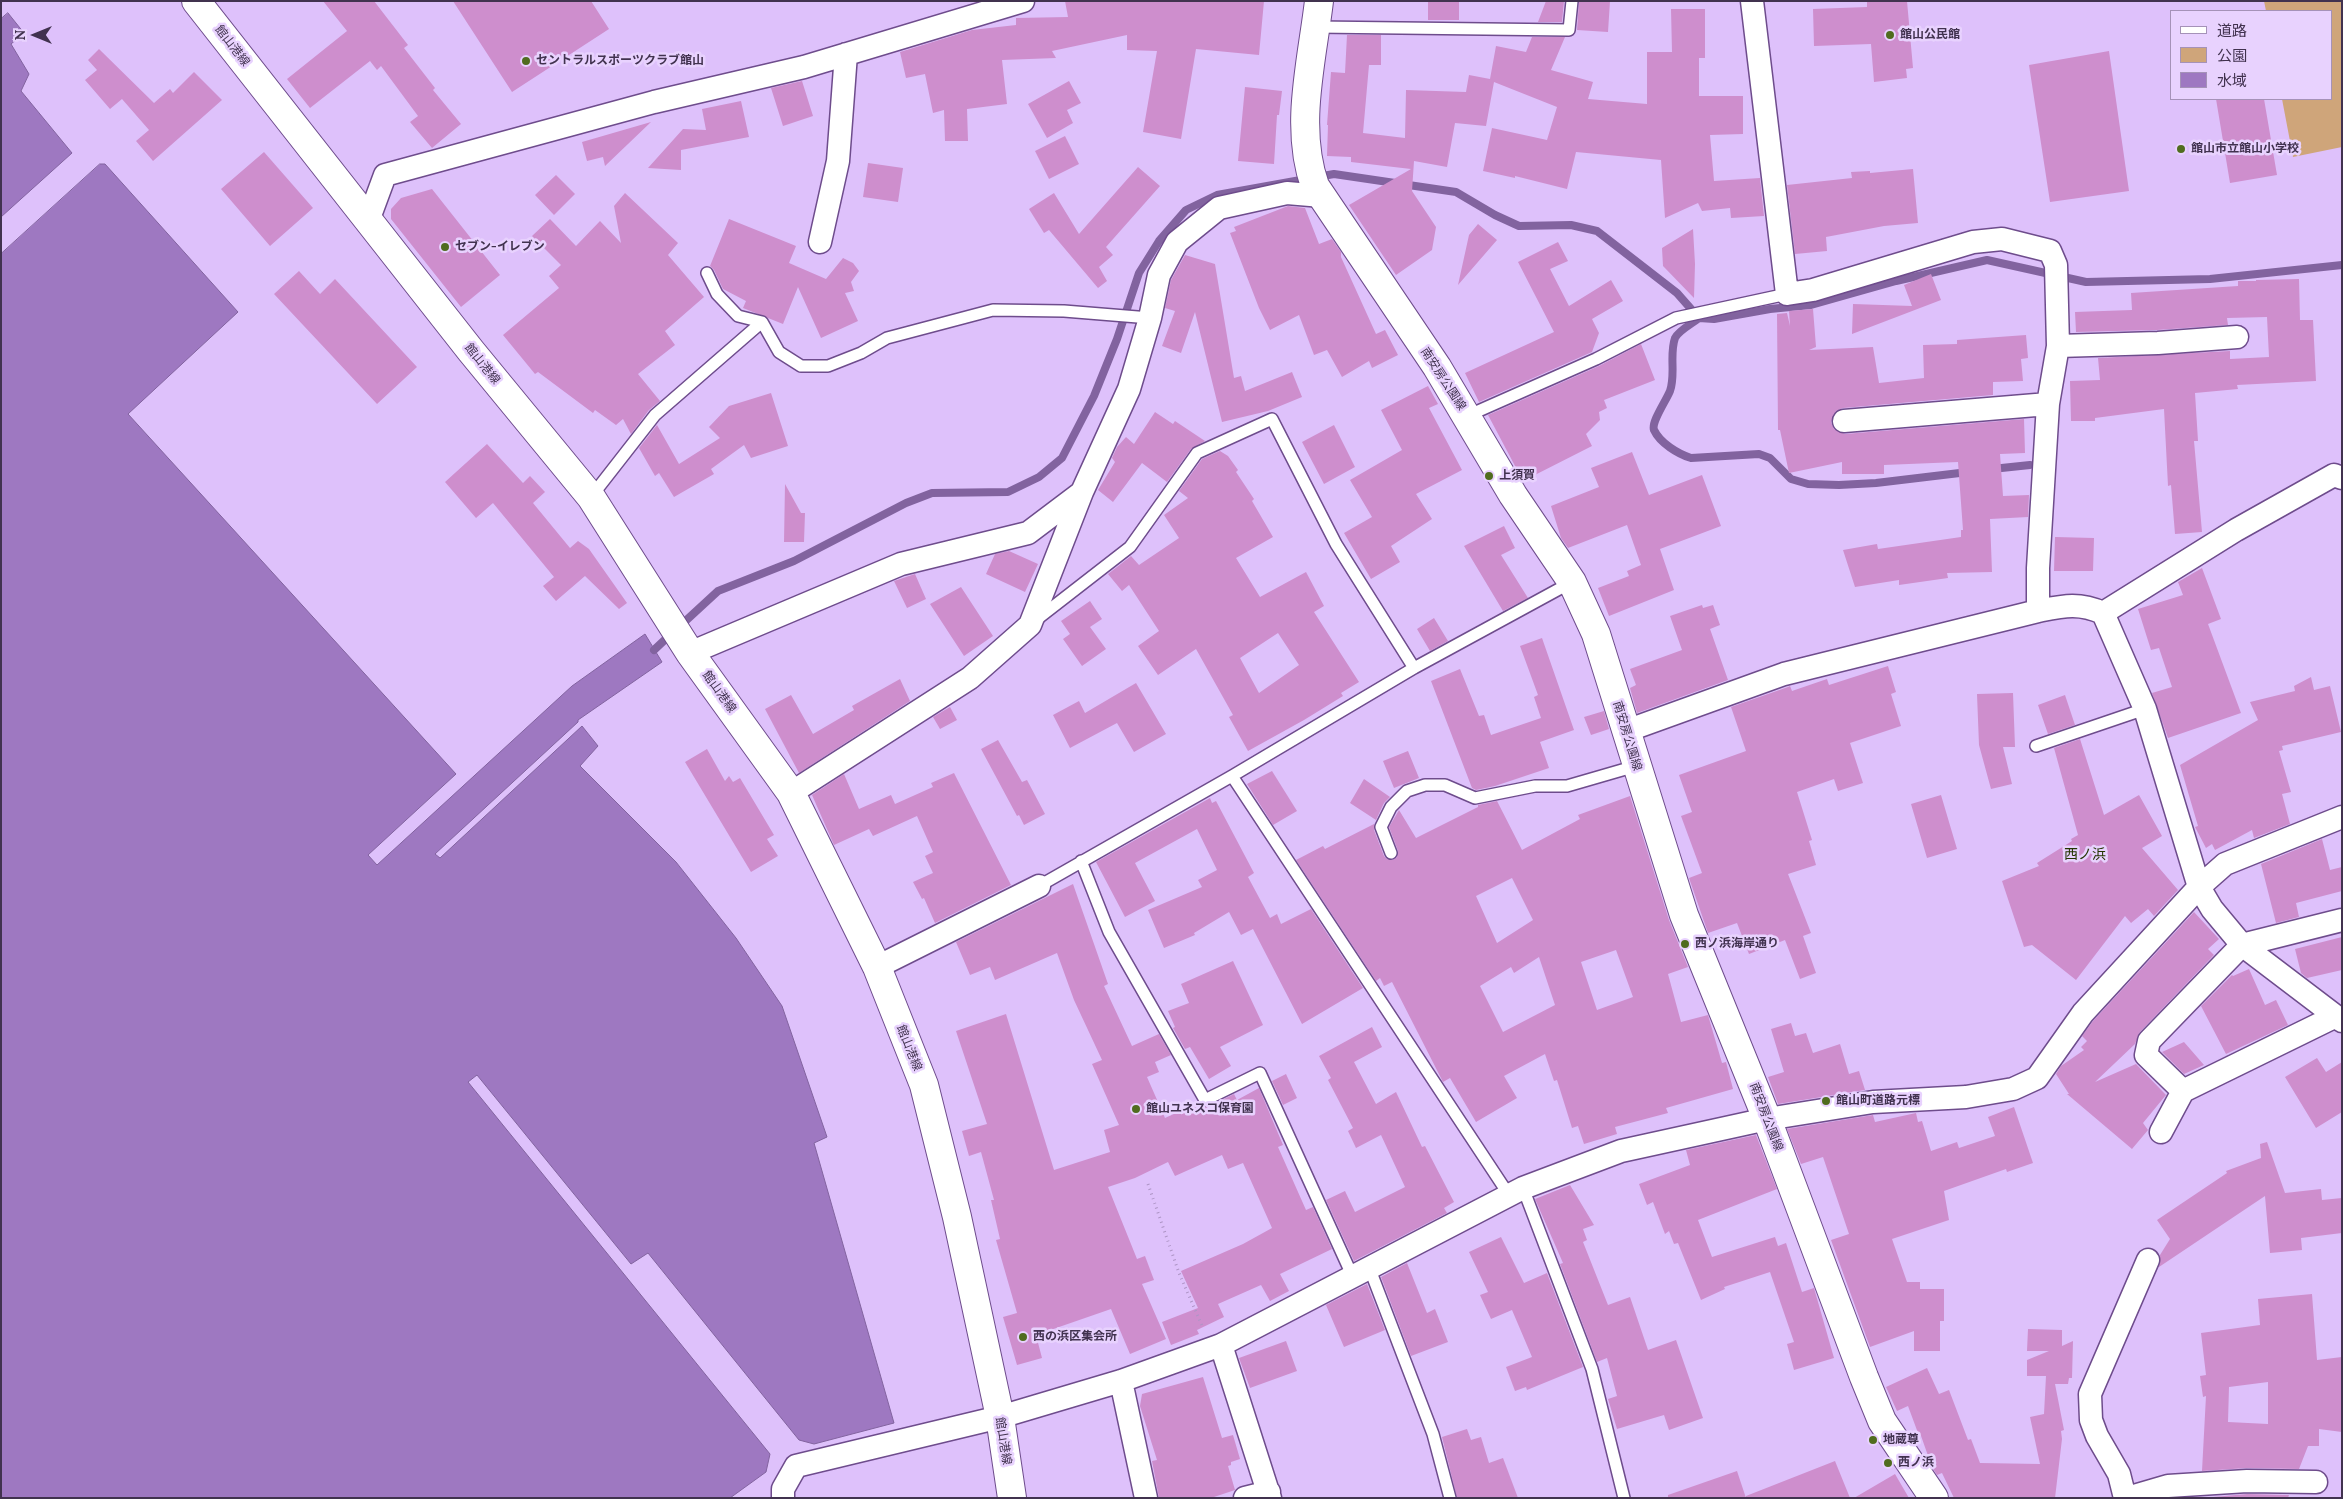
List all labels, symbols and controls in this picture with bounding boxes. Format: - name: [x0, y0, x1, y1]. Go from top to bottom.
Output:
- north arrow: [10, 10, 60, 60]
- legend: [2170, 10, 2333, 100]
- text: 道路: [2217, 21, 2247, 40]
- street label: 館山港線: [212, 23, 252, 69]
- place label: 館山公民館: [1900, 28, 1960, 42]
- marker: 館山公民館: [1884, 29, 1896, 41]
- text: N: [11, 30, 29, 40]
- text: 公園: [2217, 46, 2247, 65]
- place label: セントラルスポーツクラブ館山: [536, 54, 704, 68]
- marker: セントラルスポーツクラブ館山: [520, 55, 532, 67]
- text: 水域: [2217, 71, 2247, 90]
- place label: 館山市立館山小学校: [2191, 142, 2299, 156]
- marker: 館山市立館山小学校: [2175, 143, 2187, 155]
- place label: セブン-イレブン: [455, 240, 545, 254]
- marker: セブン-イレブン: [439, 241, 451, 253]
- street label: 館山港線: [461, 341, 503, 387]
- street label: 南安房公園線: [1417, 345, 1469, 413]
- place label: 上須賀: [1499, 469, 1535, 483]
- marker: 上須賀: [1483, 470, 1495, 482]
- street label: 館山港線: [699, 668, 739, 716]
- street label: 南安房公園線: [1610, 699, 1644, 773]
- district label: 西ノ浜: [2064, 847, 2106, 863]
- place label: 西ノ浜海岸通り: [1695, 937, 1779, 951]
- marker: 西ノ浜海岸通り: [1679, 938, 1691, 950]
- street label: 館山港線: [893, 1023, 925, 1073]
- street label: 南安房公園線: [1746, 1081, 1786, 1153]
- place label: 館山町道路元標: [1836, 1094, 1920, 1108]
- marker: 館山町道路元標: [1820, 1095, 1832, 1107]
- place label: 館山ユネスコ保育園: [1146, 1102, 1254, 1116]
- marker: 館山ユネスコ保育園: [1130, 1103, 1142, 1115]
- place label: 西の浜区集会所: [1033, 1330, 1117, 1344]
- marker: 西の浜区集会所: [1017, 1331, 1029, 1343]
- street label: 館山港線: [992, 1416, 1014, 1466]
- place label: 地蔵尊: [1883, 1433, 1919, 1447]
- marker: 地蔵尊: [1867, 1434, 1879, 1446]
- place label: 西ノ浜: [1898, 1456, 1934, 1470]
- marker: 西ノ浜: [1882, 1457, 1894, 1469]

